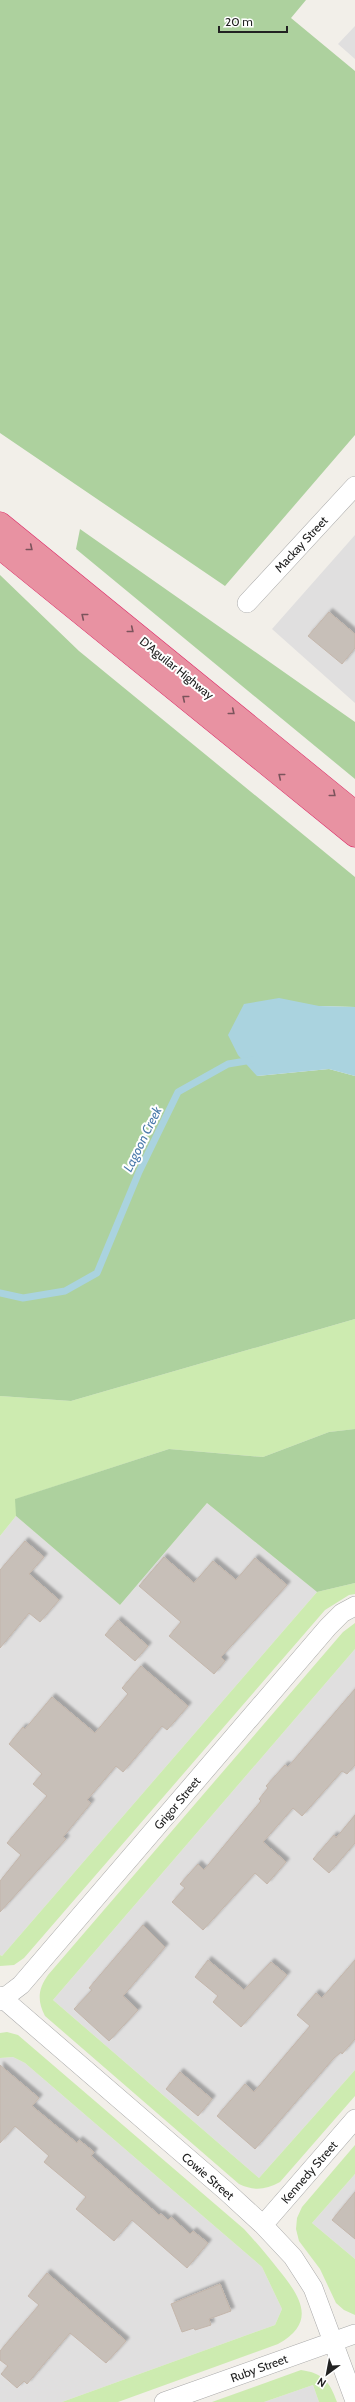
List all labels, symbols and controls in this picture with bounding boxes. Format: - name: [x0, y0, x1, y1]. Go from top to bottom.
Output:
- scale bar: [219, 8, 287, 34]
- text: 20 m: [225, 14, 253, 29]
- street label: Mackay Street: [271, 513, 331, 575]
- one-way arrow: [26, 543, 33, 550]
- one-way arrow: [81, 614, 88, 621]
- one-way arrow: [126, 625, 133, 632]
- street label: D'Aguilar Highway: [137, 634, 217, 702]
- one-way arrow: [182, 696, 189, 703]
- one-way arrow: [227, 707, 234, 714]
- one-way arrow: [279, 774, 286, 781]
- one-way arrow: [328, 789, 335, 796]
- water label: Lagoon Creek: [119, 1103, 165, 1174]
- street label: Grigor Street: [151, 1774, 203, 1832]
- street label: Kennedy Street: [278, 2138, 340, 2206]
- street label: Cowie Street: [179, 2149, 237, 2203]
- street label: Ruby Street: [228, 2351, 290, 2385]
- north arrow: [307, 2354, 347, 2394]
- text: N: [315, 2374, 329, 2390]

